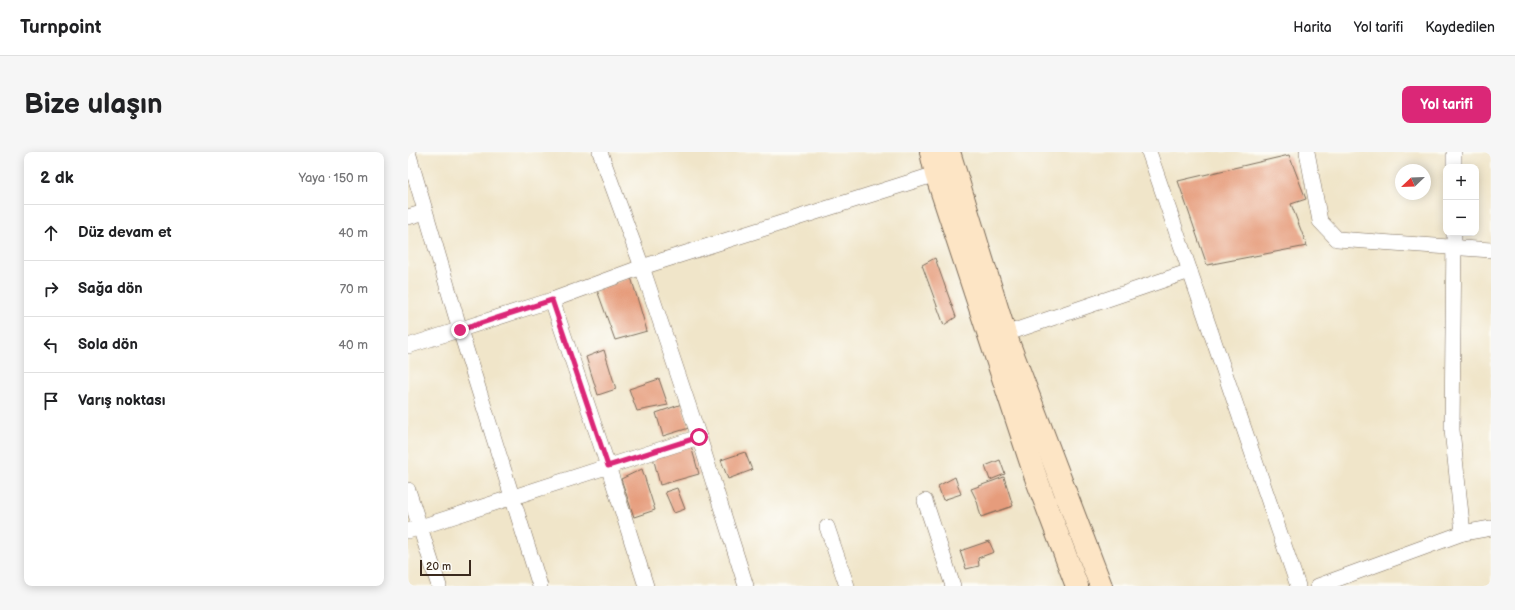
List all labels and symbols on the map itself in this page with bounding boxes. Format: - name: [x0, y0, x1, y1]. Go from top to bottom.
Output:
- north arrow: [1395, 164, 1431, 200]
- route end: [451, 321, 469, 339]
- route start: [690, 428, 708, 446]
- scale bar: [420, 558, 471, 577]

